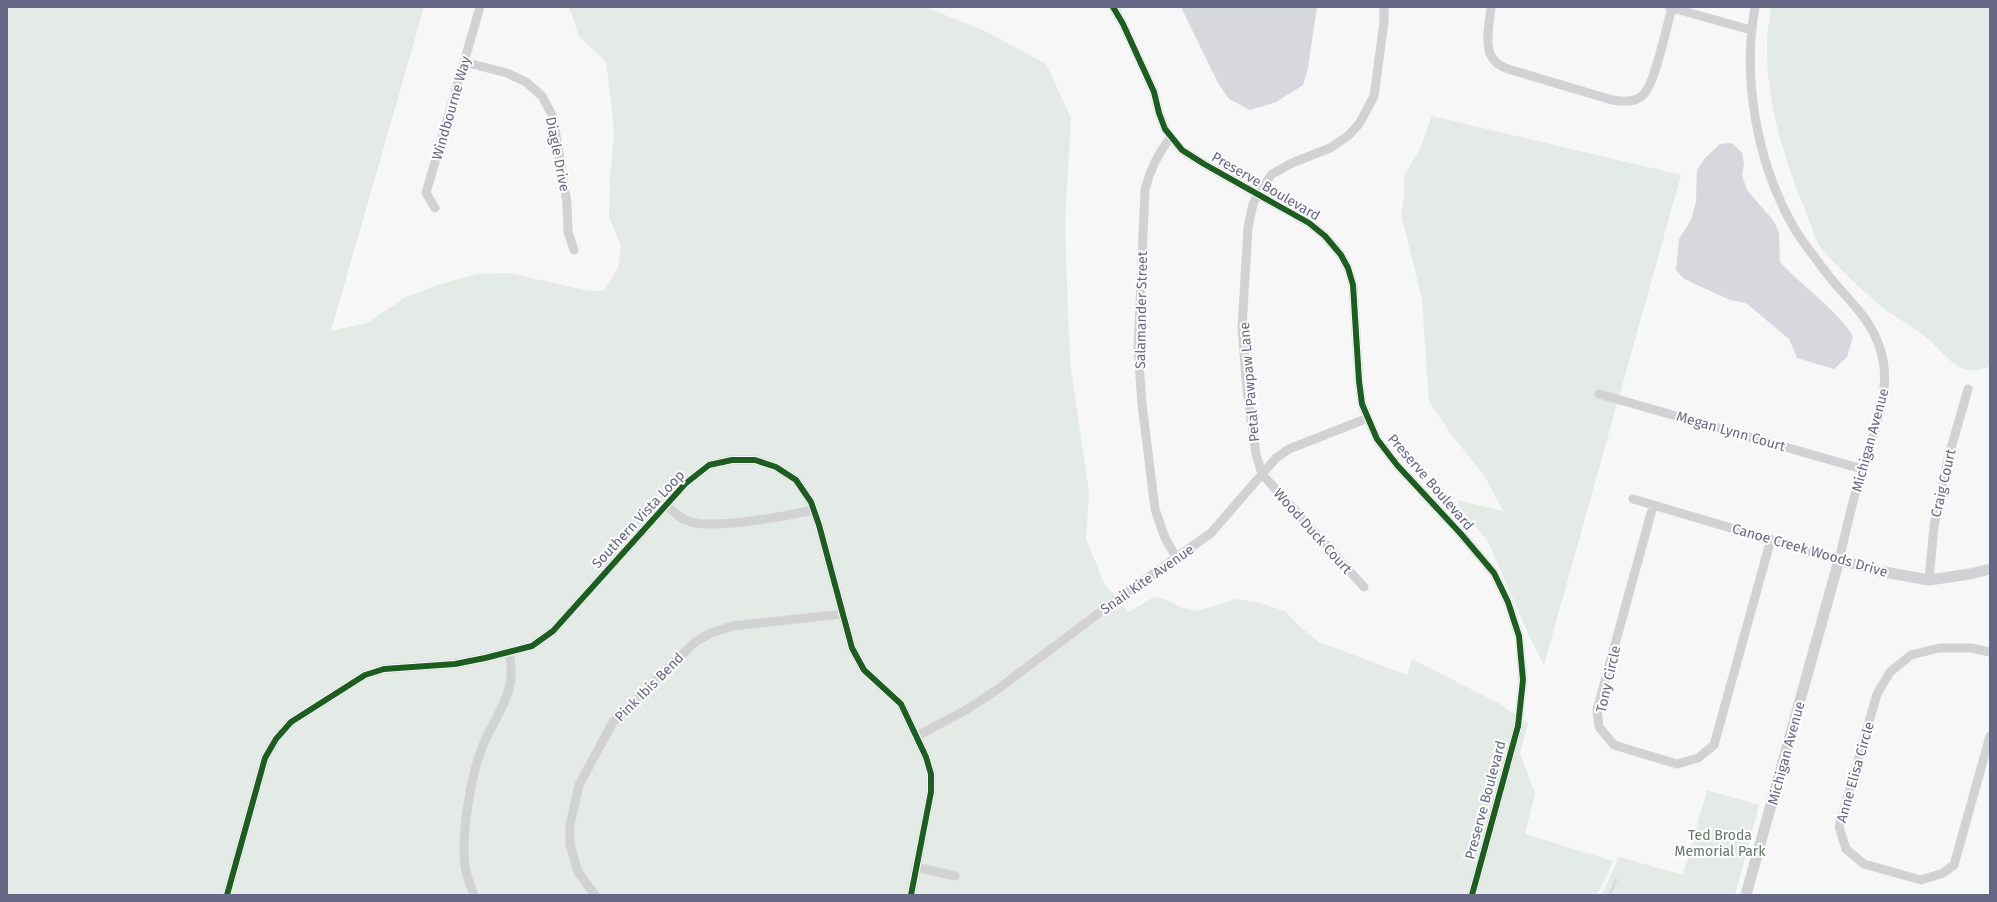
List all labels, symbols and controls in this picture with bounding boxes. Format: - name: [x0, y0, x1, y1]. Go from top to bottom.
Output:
- street label: Windbourne Way: [429, 54, 474, 162]
- street label: Diagle Drive: [542, 115, 573, 193]
- street label: Preserve Boulevard: [1209, 148, 1323, 224]
- street label: Salamander Street: [1132, 250, 1151, 369]
- street label: Petal Pawpaw Lane: [1236, 321, 1263, 443]
- street label: Michigan Avenue: [1848, 386, 1893, 494]
- street label: Megan Lynn Court: [1674, 408, 1788, 455]
- street label: Preserve Boulevard: [1384, 431, 1477, 534]
- street label: Craig Court: [1927, 446, 1960, 519]
- street label: Southern Vista Loop: [588, 467, 688, 572]
- street label: Wood Duck Court: [1270, 485, 1356, 578]
- street label: Canoe Creek Woods Drive: [1730, 520, 1890, 581]
- street label: Snail Kite Avenue: [1097, 541, 1197, 618]
- street label: Tony Circle: [1593, 644, 1624, 714]
- street label: Pink Ibis Bend: [611, 649, 687, 725]
- street label: Michigan Avenue: [1764, 699, 1809, 807]
- street label: Anne Elisa Circle: [1833, 720, 1878, 824]
- street label: Preserve Boulevard: [1461, 739, 1510, 861]
- park label: Ted Broda Memorial Park: [1675, 827, 1766, 860]

